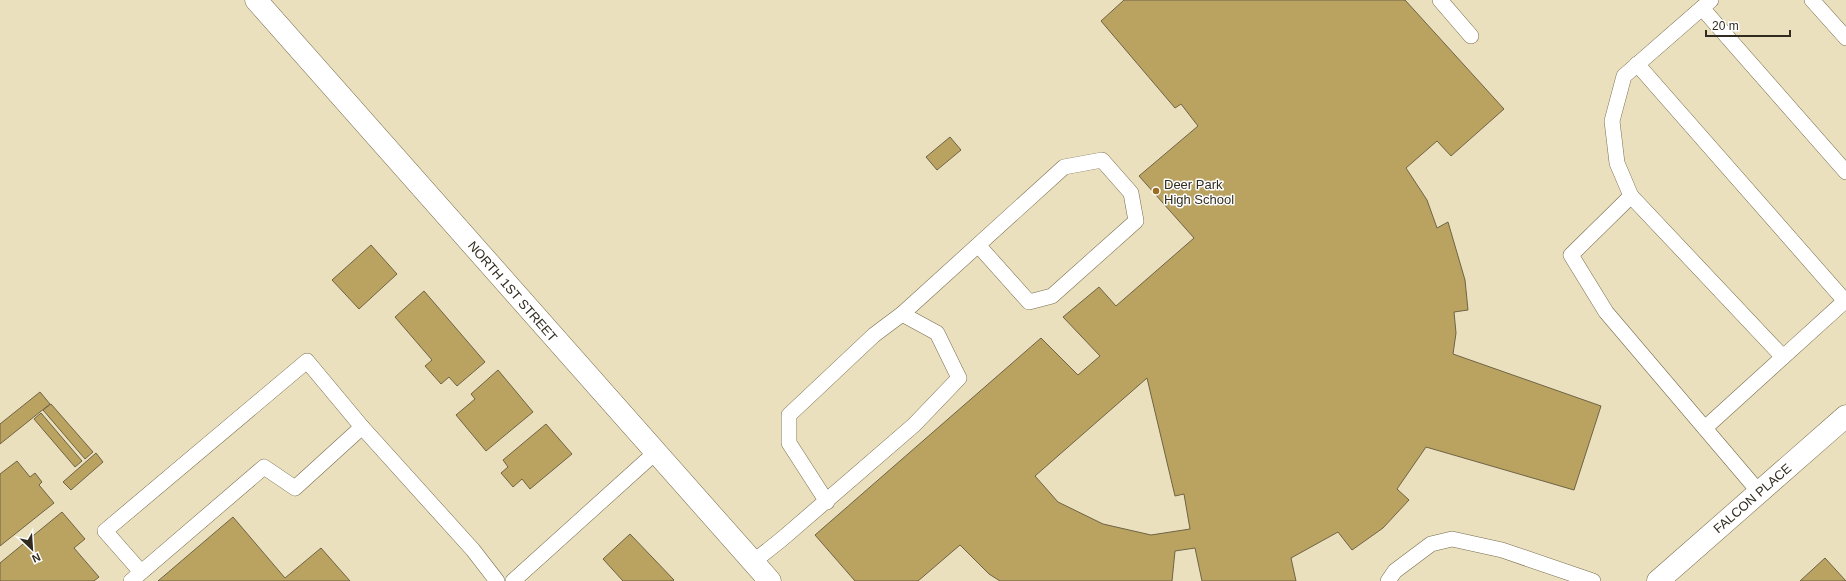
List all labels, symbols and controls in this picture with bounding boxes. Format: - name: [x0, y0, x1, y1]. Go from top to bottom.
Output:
- scale bar: [1706, 12, 1790, 38]
- text: 20 m: [1712, 19, 1739, 33]
- place label: Deer Park High School: [1164, 177, 1234, 207]
- marker: Deer Park High School: [1151, 186, 1161, 196]
- street label: NORTH 1ST STREET: [465, 238, 560, 345]
- street label: FALCON PLACE: [1710, 460, 1795, 536]
- north arrow: [12, 529, 52, 569]
- text: N: [30, 551, 42, 565]

